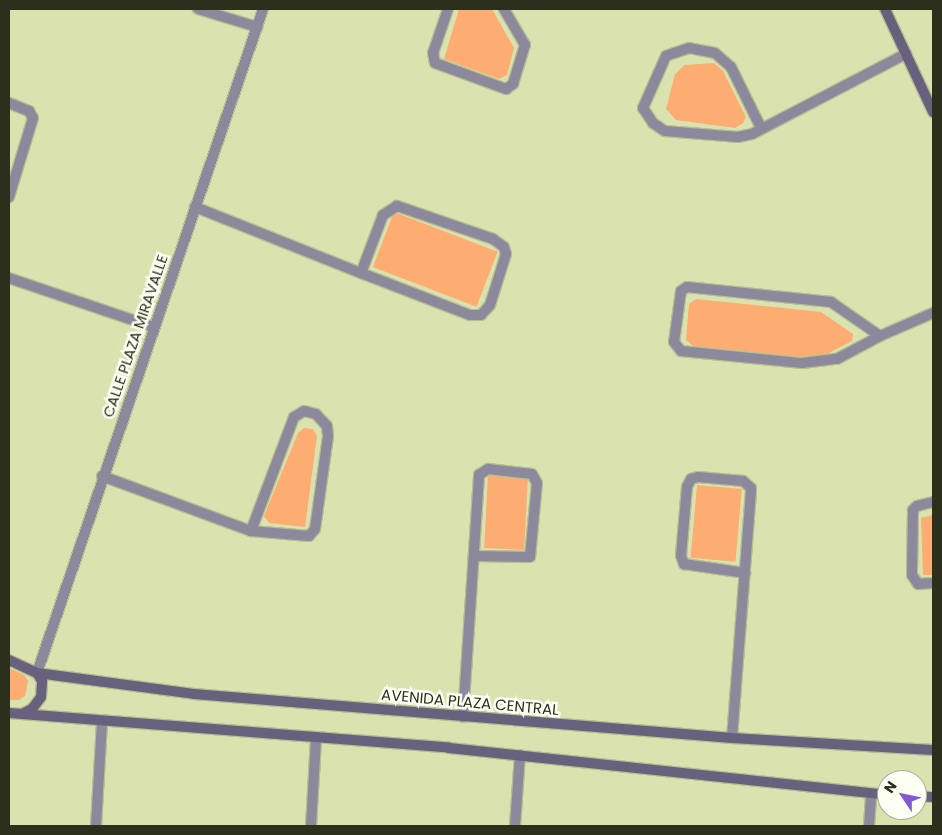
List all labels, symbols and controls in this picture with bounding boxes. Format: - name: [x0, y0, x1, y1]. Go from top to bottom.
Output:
- street label: CALLE PLAZA MIRAVALLE: [99, 252, 171, 420]
- street label: AVENIDA PLAZA CENTRAL: [381, 685, 559, 719]
- north arrow: [877, 770, 927, 820]
- text: N: [879, 777, 902, 797]

